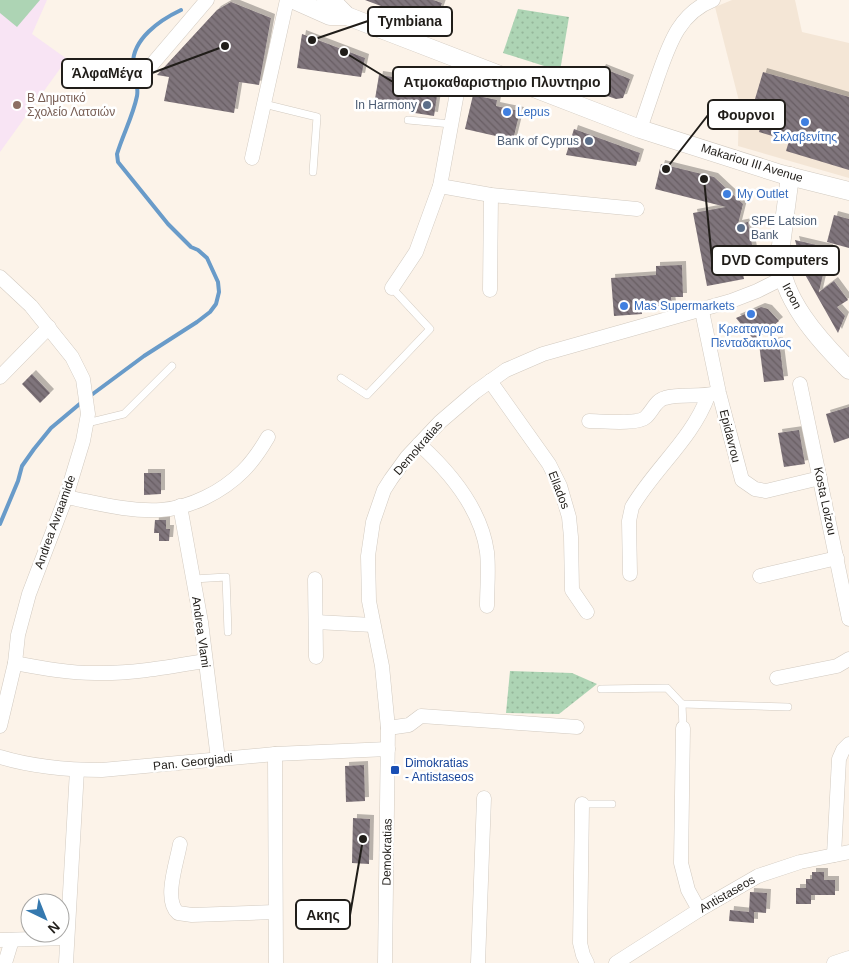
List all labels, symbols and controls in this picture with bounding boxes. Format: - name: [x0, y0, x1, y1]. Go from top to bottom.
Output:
- callout: Tymbiana: [368, 7, 452, 36]
- text: Tymbiana: [378, 13, 442, 29]
- callout: ΆλφαΜέγα: [62, 59, 152, 88]
- text: ΆλφαΜέγα: [72, 65, 143, 81]
- callout: Ατμοκαθαριστηριο Πλυντηριο: [393, 67, 610, 96]
- text: Ατμοκαθαριστηριο Πλυντηριο: [403, 74, 601, 90]
- place label: Β Δημοτικό Σχολείο Λατσιών: [27, 91, 115, 119]
- place label: In Harmony: [355, 98, 417, 112]
- marker: Β Δημοτικό Σχολείο Λατσιών: [11, 99, 23, 111]
- marker: In Harmony: [421, 99, 433, 111]
- callout: Φουρνοι: [708, 100, 785, 129]
- place label: Lepus: [517, 105, 550, 119]
- marker: Lepus: [501, 106, 513, 118]
- text: Φουρνοι: [717, 107, 775, 123]
- marker: Σκλαβενίτης: [799, 116, 811, 128]
- place label: Σκλαβενίτης: [773, 130, 837, 144]
- place label: Bank of Cyprus: [497, 134, 579, 148]
- marker: Bank of Cyprus: [583, 135, 595, 147]
- street label: Makariou III Avenue: [699, 141, 805, 185]
- place label: My Outlet: [737, 187, 789, 201]
- marker: My Outlet: [721, 188, 733, 200]
- place label: SPE Latsion Bank: [751, 214, 817, 242]
- marker: SPE Latsion Bank: [735, 222, 747, 234]
- callout: DVD Computers: [712, 246, 839, 275]
- text: DVD Computers: [721, 252, 829, 268]
- street label: Iroon: [779, 281, 805, 311]
- place label: Mas Supermarkets: [634, 299, 735, 313]
- marker: Mas Supermarkets: [618, 300, 630, 312]
- marker: Κρεαταγορα Πενταδακτυλος: [745, 308, 757, 320]
- place label: Κρεαταγορα Πενταδακτυλος: [711, 322, 792, 350]
- street label: Epidavrou: [717, 408, 743, 464]
- street label: Demokratias: [391, 418, 445, 478]
- street label: Kosta Loizou: [811, 466, 839, 536]
- street label: Ellados: [545, 469, 573, 511]
- street label: Andrea Avraamide: [32, 473, 79, 571]
- street label: Andrea Vlami: [189, 595, 213, 669]
- street label: Pan. Georgiadi: [152, 751, 234, 773]
- place label: Dimokratias - Antistaseos: [405, 756, 474, 784]
- marker: Dimokratias - Antistaseos: [389, 764, 401, 776]
- street label: Demokratias: [379, 818, 395, 886]
- street label: Antistaseos: [697, 872, 757, 916]
- north arrow: [20, 893, 70, 943]
- callout: Ακης: [296, 900, 350, 929]
- text: Ακης: [306, 907, 340, 923]
- text: N: [45, 918, 63, 937]

